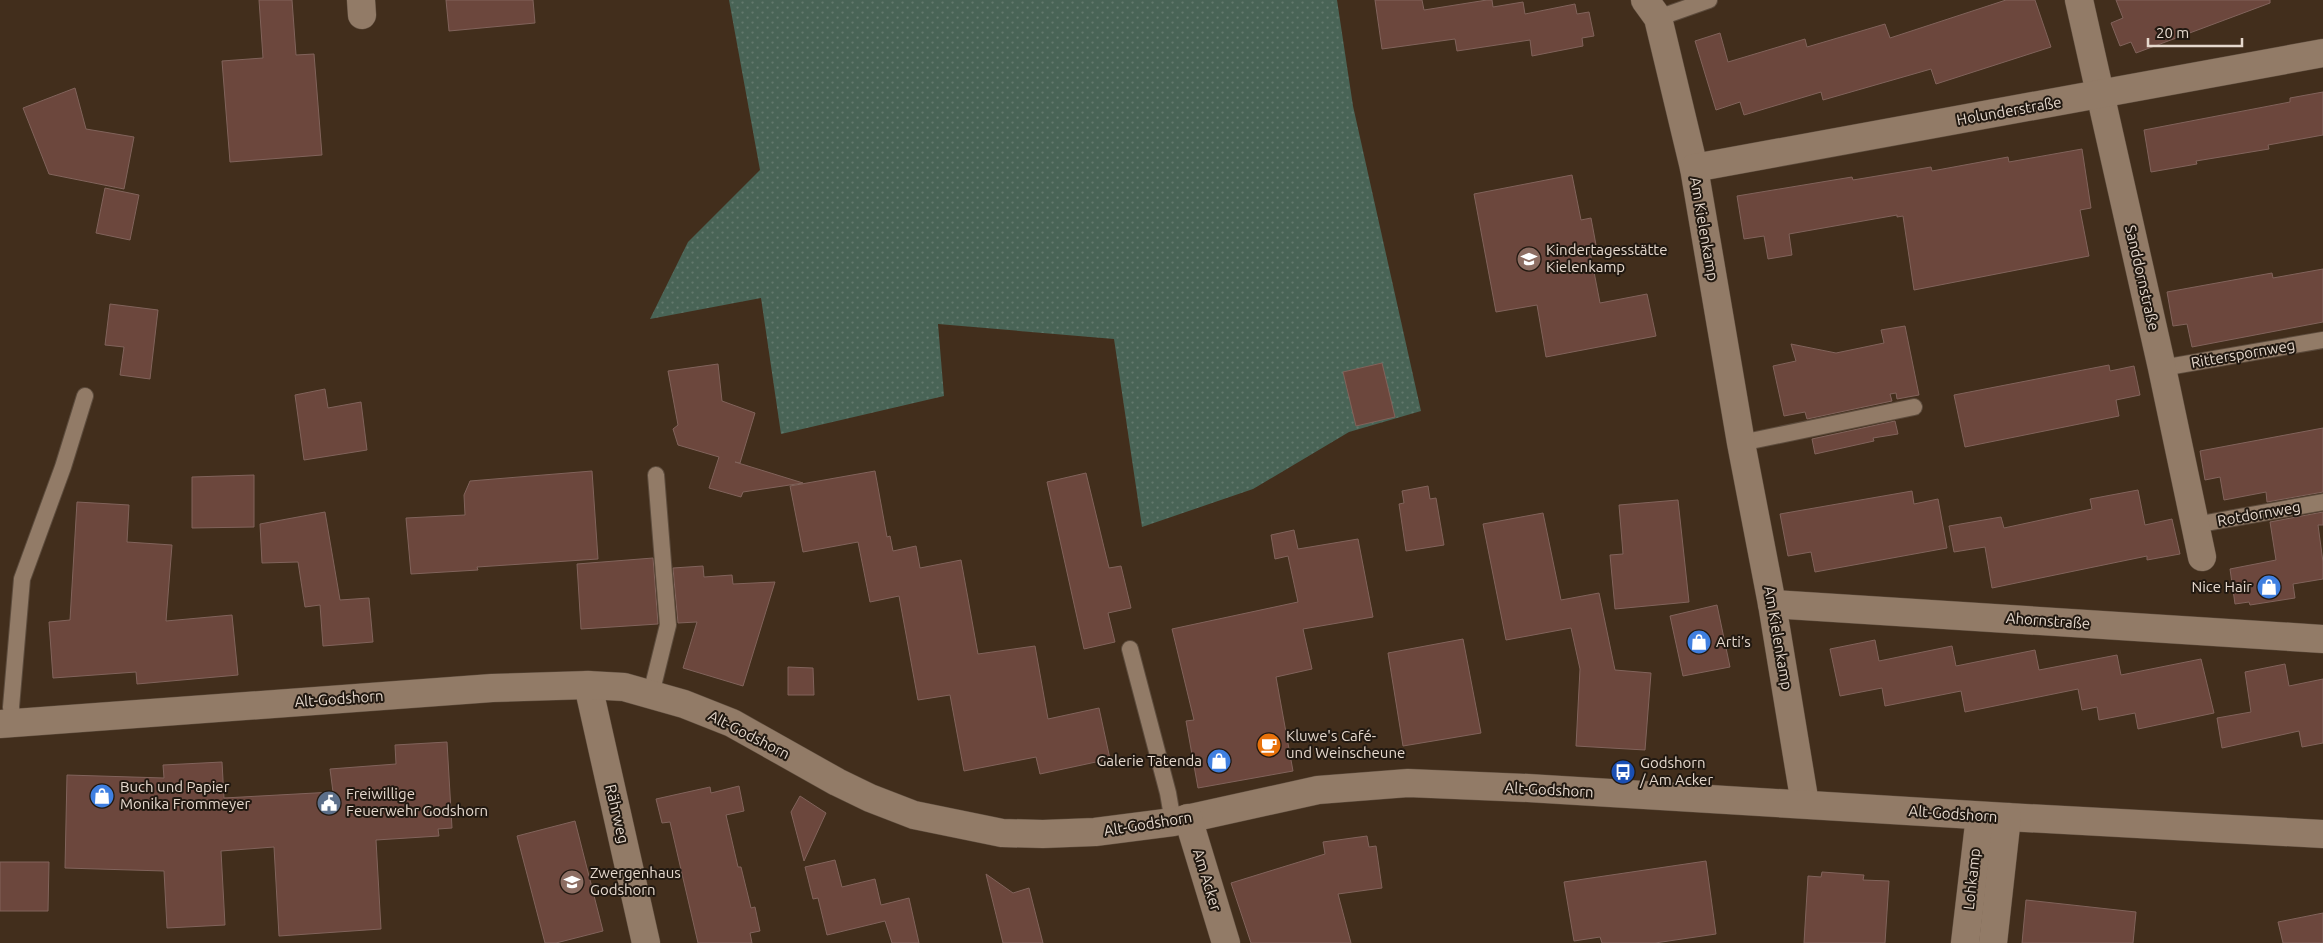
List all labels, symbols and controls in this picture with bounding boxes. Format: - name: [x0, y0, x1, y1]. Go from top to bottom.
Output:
- scale bar: [2148, 15, 2242, 47]
- text: 20 m: [2156, 24, 2189, 41]
- street label: Holunderstraße: [1955, 93, 2063, 128]
- street label: Am Kielenkamp: [1687, 176, 1722, 282]
- street label: Sanddornstraße: [2122, 223, 2163, 332]
- place label: Kindertagesstätte Kielenkamp: [1546, 241, 1668, 275]
- school or university icon: Kindertagesstätte Kielenkamp: [1516, 246, 1542, 272]
- street label: Ritterspornweg: [2189, 336, 2296, 371]
- street label: Rotdornweg: [2216, 498, 2302, 529]
- shop icon: Nice Hair: [2256, 574, 2282, 600]
- place label: Nice Hair: [2192, 578, 2252, 595]
- street label: Am Kielenkamp: [1761, 585, 1796, 691]
- street label: Ahornstraße: [2005, 609, 2091, 632]
- shop icon: Arti’s: [1686, 629, 1712, 655]
- place label: Arti’s: [1716, 633, 1751, 650]
- street label: Alt-Godshorn: [294, 687, 384, 710]
- street label: Alt-Godshorn: [706, 707, 793, 762]
- place label: Kluwe's Café- und Weinscheune: [1286, 727, 1405, 761]
- cafe icon: Kluwe's Café- und Weinscheune: [1256, 732, 1282, 758]
- shop icon: Galerie Tatenda: [1206, 748, 1232, 774]
- place label: Galerie Tatenda: [1096, 752, 1202, 769]
- place label: Godshorn / Am Acker: [1639, 754, 1713, 788]
- bus stop icon: Godshorn / Am Acker: [1610, 759, 1636, 785]
- place label: Buch und Papier Monika Frommeyer: [120, 778, 250, 812]
- street label: Alt-Godshorn: [1504, 779, 1594, 800]
- shop icon: Buch und Papier Monika Frommeyer: [89, 783, 115, 809]
- street label: Rährweg: [602, 783, 633, 845]
- place label: Freiwillige Feuerwehr Godshorn: [346, 785, 488, 819]
- public building icon: Freiwillige Feuerwehr Godshorn: [316, 790, 342, 816]
- street label: Alt-Godshorn: [1908, 802, 1998, 825]
- street label: Alt-Godshorn: [1103, 808, 1193, 839]
- street label: Am Acker: [1190, 847, 1225, 913]
- street label: Lohkamp: [1960, 847, 1983, 911]
- place label: Zwergenhaus Godshorn: [590, 864, 681, 898]
- school or university icon: Zwergenhaus Godshorn: [559, 869, 585, 895]

